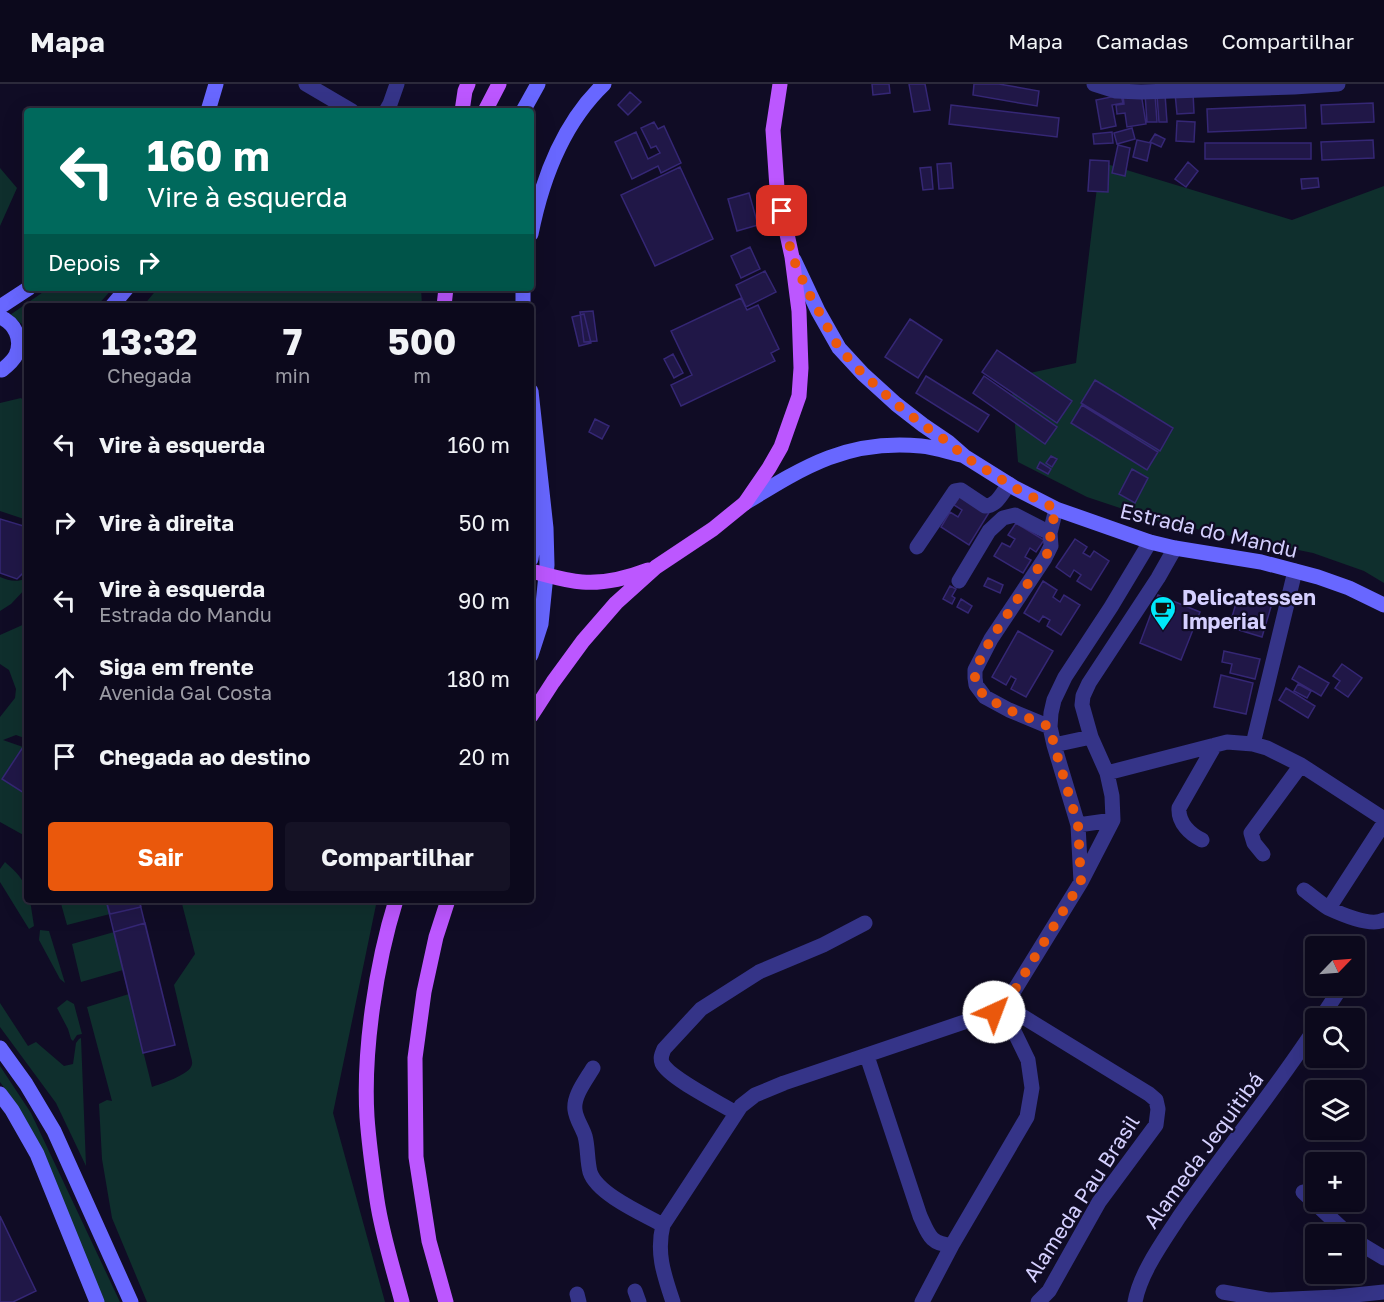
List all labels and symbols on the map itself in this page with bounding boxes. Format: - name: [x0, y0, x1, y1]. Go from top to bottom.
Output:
- pin: [756, 185, 807, 236]
- street label: Estrada do Mandu: [1118, 497, 1300, 563]
- place label: Delicatessen Imperial: [1182, 584, 1316, 634]
- cafe icon: Delicatessen Imperial: [1148, 594, 1178, 632]
- north arrow: [1305, 936, 1365, 996]
- position arrow: [962, 980, 1026, 1044]
- street label: Alameda Jequitibá: [1138, 1067, 1268, 1233]
- street label: Alameda Pau Brasil: [1017, 1110, 1145, 1286]

